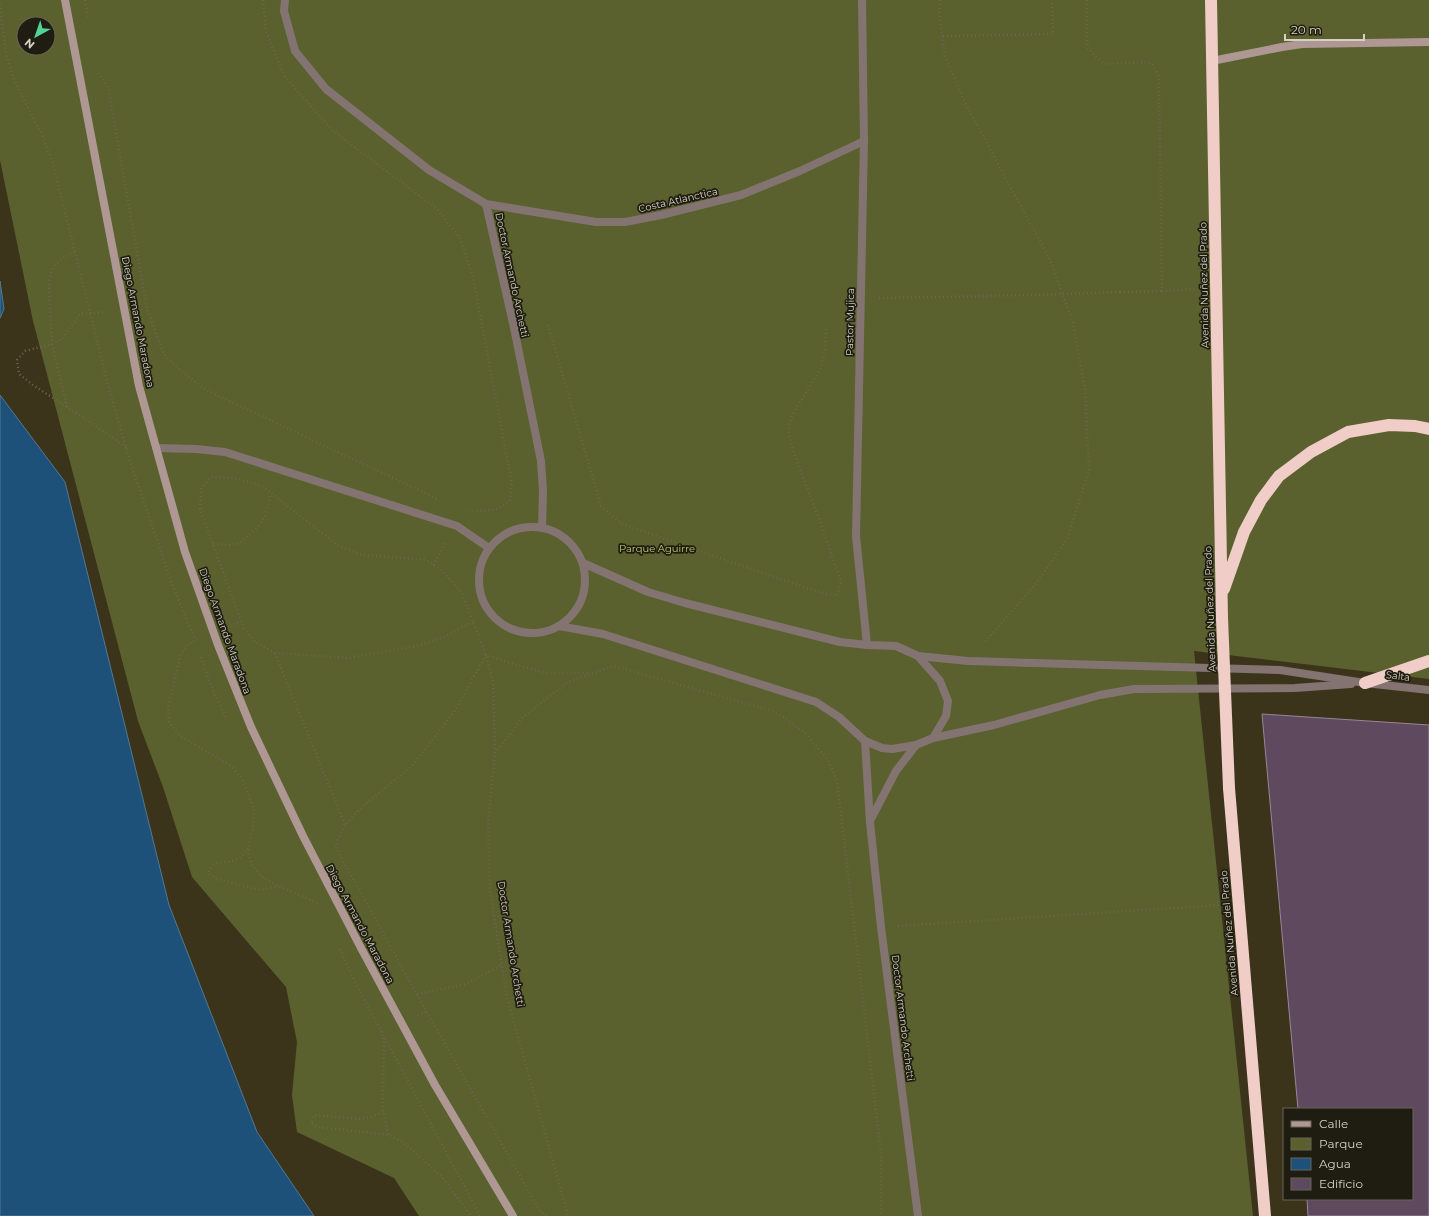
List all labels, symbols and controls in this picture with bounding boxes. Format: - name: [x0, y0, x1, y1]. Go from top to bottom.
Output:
- north arrow: [16, 16, 56, 56]
- scale bar: [1285, 16, 1364, 42]
- text: 20 m: [1291, 22, 1322, 37]
- text: N: [22, 35, 37, 52]
- street label: Costa Atlanctica: [637, 185, 719, 215]
- street label: Doctor Armando Archetti: [492, 211, 532, 339]
- street label: Avenida Nuñez del Prado: [1196, 222, 1212, 348]
- street label: Diego Armando Maradona: [119, 255, 157, 389]
- street label: Pastor Mujica: [843, 288, 857, 356]
- park label: Parque Aguirre: [619, 542, 695, 555]
- street label: Avenida Nuñez del Prado: [1201, 546, 1219, 672]
- street label: Diego Armando Maradona: [196, 566, 254, 696]
- street label: Salta: [1385, 668, 1411, 684]
- street label: Diego Armando Maradona: [323, 862, 397, 986]
- street label: Avenida Nuñez del Prado: [1217, 870, 1241, 996]
- street label: Doctor Armando Archetti: [495, 880, 527, 1008]
- street label: Doctor Armando Archetti: [889, 954, 917, 1082]
- legend: [1283, 1108, 1413, 1200]
- text: Calle: [1319, 1116, 1348, 1131]
- text: Parque: [1319, 1136, 1363, 1151]
- text: Agua: [1319, 1156, 1351, 1171]
- text: Edificio: [1319, 1176, 1363, 1191]

